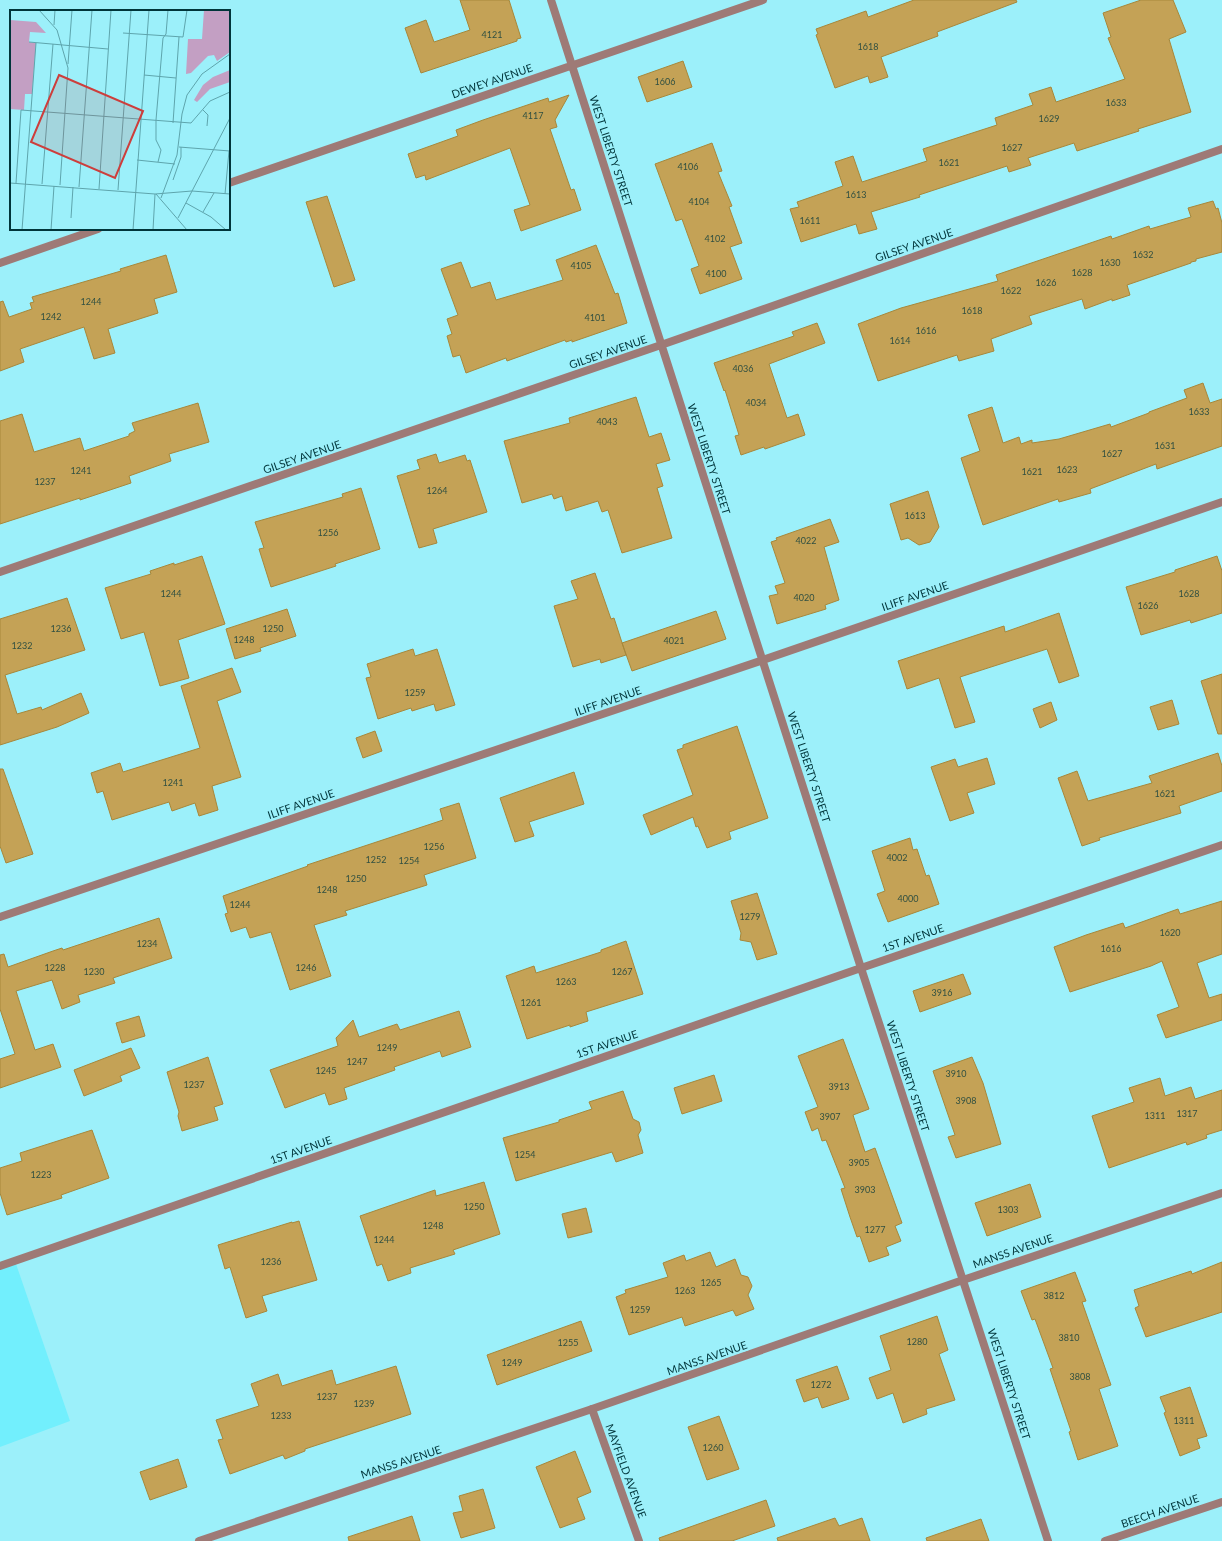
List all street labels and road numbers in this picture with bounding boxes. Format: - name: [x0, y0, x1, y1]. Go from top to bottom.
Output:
- street label: DEWEY AVENUE: [450, 61, 534, 100]
- street label: WEST LIBERTY STREET: [587, 94, 636, 208]
- street label: GILSEY AVENUE: [873, 225, 954, 264]
- street label: GILSEY AVENUE: [567, 332, 648, 371]
- street label: WEST LIBERTY STREET: [685, 402, 734, 516]
- street label: GILSEY AVENUE: [261, 437, 342, 476]
- street label: ILIFF AVENUE: [880, 578, 950, 613]
- street label: ILIFF AVENUE: [573, 683, 643, 718]
- street label: WEST LIBERTY STREET: [785, 710, 834, 824]
- street label: ILIFF AVENUE: [266, 786, 336, 821]
- street label: 1ST AVENUE: [880, 921, 945, 954]
- street label: WEST LIBERTY STREET: [884, 1019, 933, 1133]
- street label: 1ST AVENUE: [574, 1027, 639, 1060]
- street label: 1ST AVENUE: [268, 1133, 333, 1166]
- street label: MANSS AVENUE: [971, 1231, 1055, 1270]
- street label: WEST LIBERTY STREET: [985, 1327, 1034, 1441]
- street label: MANSS AVENUE: [665, 1338, 749, 1377]
- street label: MAYFIELD AVENUE: [603, 1422, 650, 1520]
- street label: MANSS AVENUE: [359, 1442, 443, 1481]
- street label: BEECH AVENUE: [1119, 1491, 1200, 1530]

